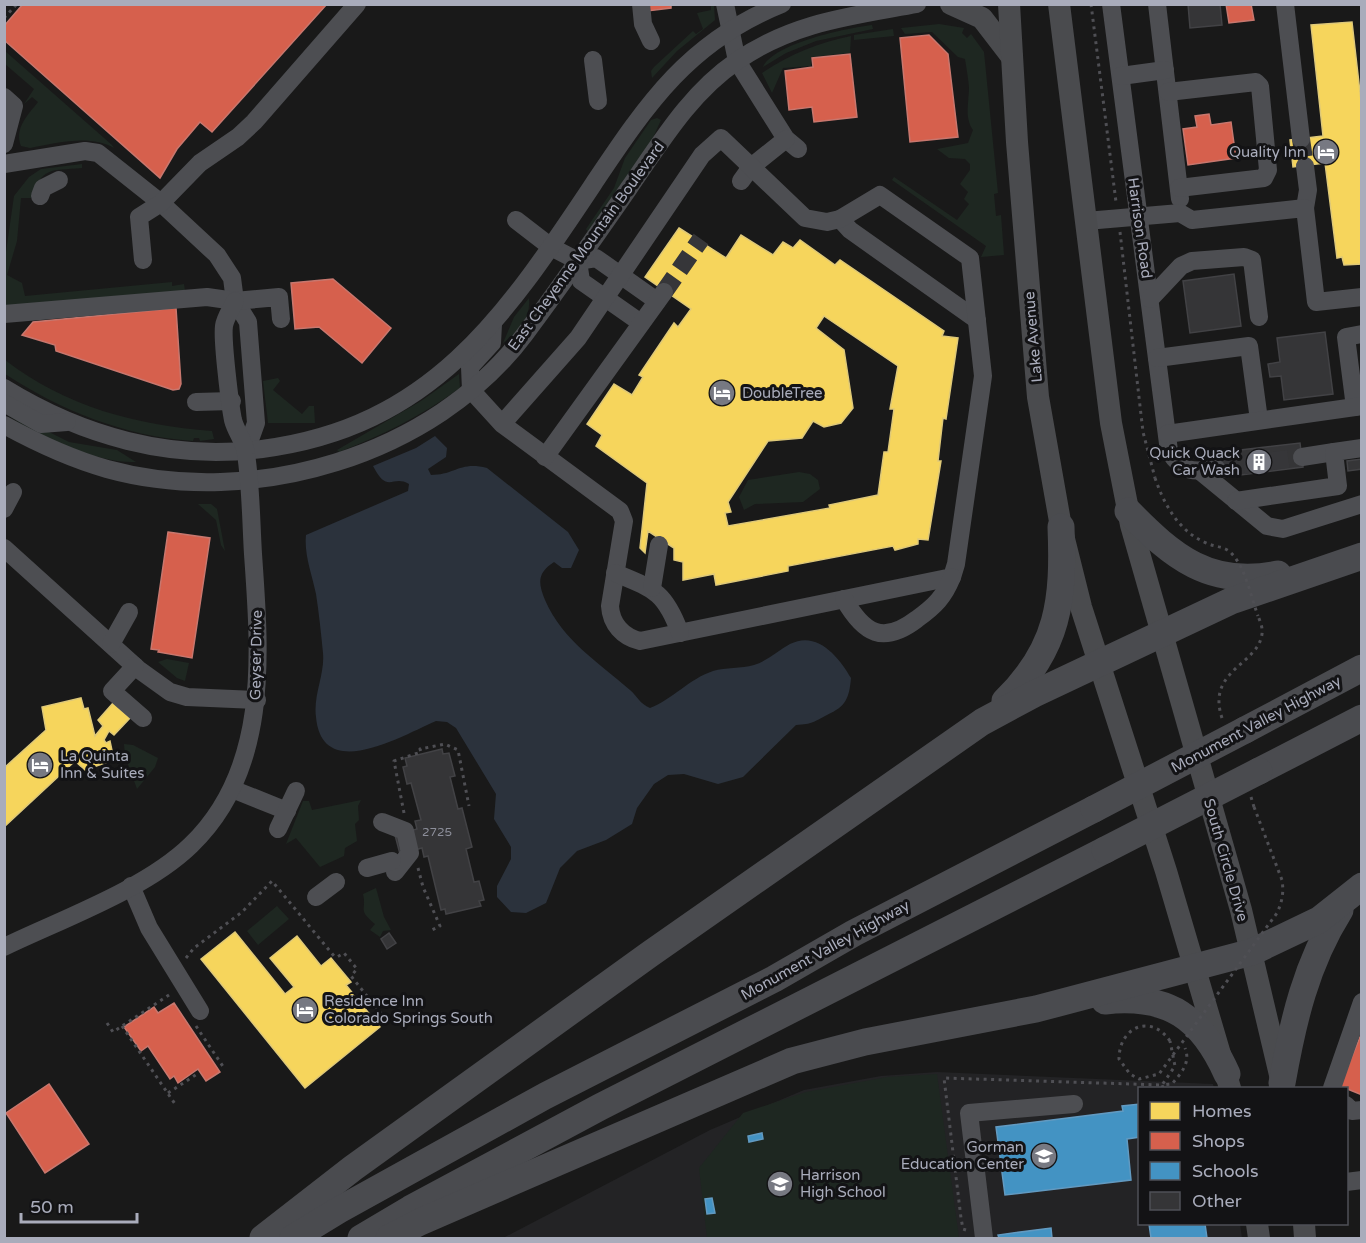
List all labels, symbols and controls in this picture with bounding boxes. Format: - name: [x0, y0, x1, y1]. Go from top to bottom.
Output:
- hotel icon: Quality Inn: [1311, 137, 1341, 167]
- street label: East Cheyenne Mountain Boulevard: [504, 138, 668, 354]
- place label: Quality Inn: [1229, 143, 1306, 161]
- street label: Harrison Road: [1124, 176, 1156, 280]
- street label: Lake Avenue: [1020, 291, 1046, 383]
- hotel icon: DoubleTree: [707, 378, 737, 408]
- place label: DoubleTree: [742, 384, 822, 402]
- place label: Quick Quack Car Wash: [1149, 444, 1240, 479]
- building icon: Quick Quack Car Wash: [1244, 447, 1274, 477]
- street label: Geyser Drive: [246, 610, 266, 700]
- street label: Monument Valley Highway: [1168, 671, 1344, 777]
- place label: La Quinta Inn & Suites: [60, 747, 144, 782]
- hotel icon: La Quinta Inn & Suites: [25, 750, 55, 780]
- street label: South Circle Drive: [1200, 796, 1252, 924]
- house number: 2725: [422, 825, 452, 839]
- street label: Monument Valley Highway: [738, 896, 912, 1004]
- place label: Residence Inn Colorado Springs South: [324, 992, 493, 1027]
- hotel icon: Residence Inn Colorado Springs South: [290, 995, 320, 1025]
- legend: [1138, 1087, 1348, 1225]
- text: Homes: [1192, 1100, 1252, 1122]
- text: Shops: [1192, 1130, 1245, 1152]
- place label: Gorman Education Center: [901, 1138, 1024, 1173]
- school or university icon: Gorman Education Center: [1029, 1141, 1059, 1171]
- text: Schools: [1192, 1160, 1259, 1182]
- place label: Harrison High School: [800, 1166, 886, 1201]
- school or university icon: Harrison High School: [765, 1169, 795, 1199]
- scale bar: [21, 1186, 136, 1224]
- text: Other: [1192, 1190, 1242, 1212]
- text: 50 m: [30, 1196, 74, 1218]

